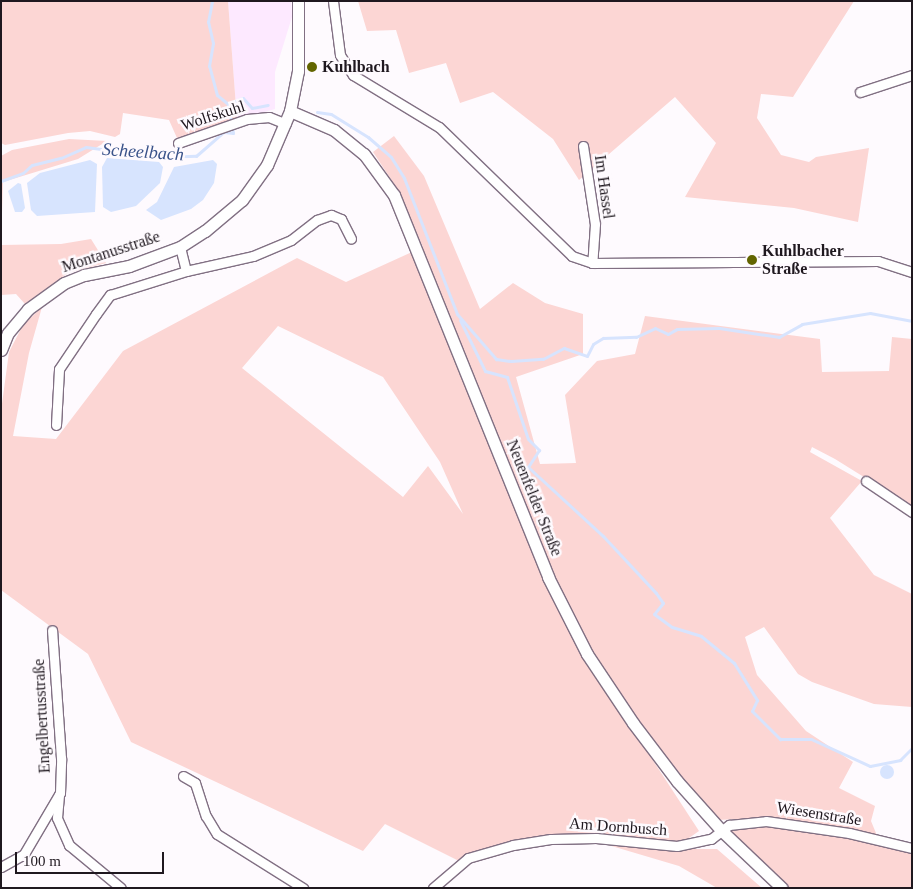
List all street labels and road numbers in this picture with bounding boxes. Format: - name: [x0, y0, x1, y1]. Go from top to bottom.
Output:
- street label: Wolfskuhl: [179, 97, 247, 135]
- street label: Im Hassel: [590, 154, 618, 220]
- street label: Montanusstraße: [59, 227, 163, 277]
- street label: Neuenfelder Straße: [502, 437, 566, 559]
- street label: Engelbertusstraße: [29, 658, 55, 774]
- street label: Wiesenstraße: [775, 798, 863, 830]
- street label: Am Dornbusch: [568, 814, 668, 840]

